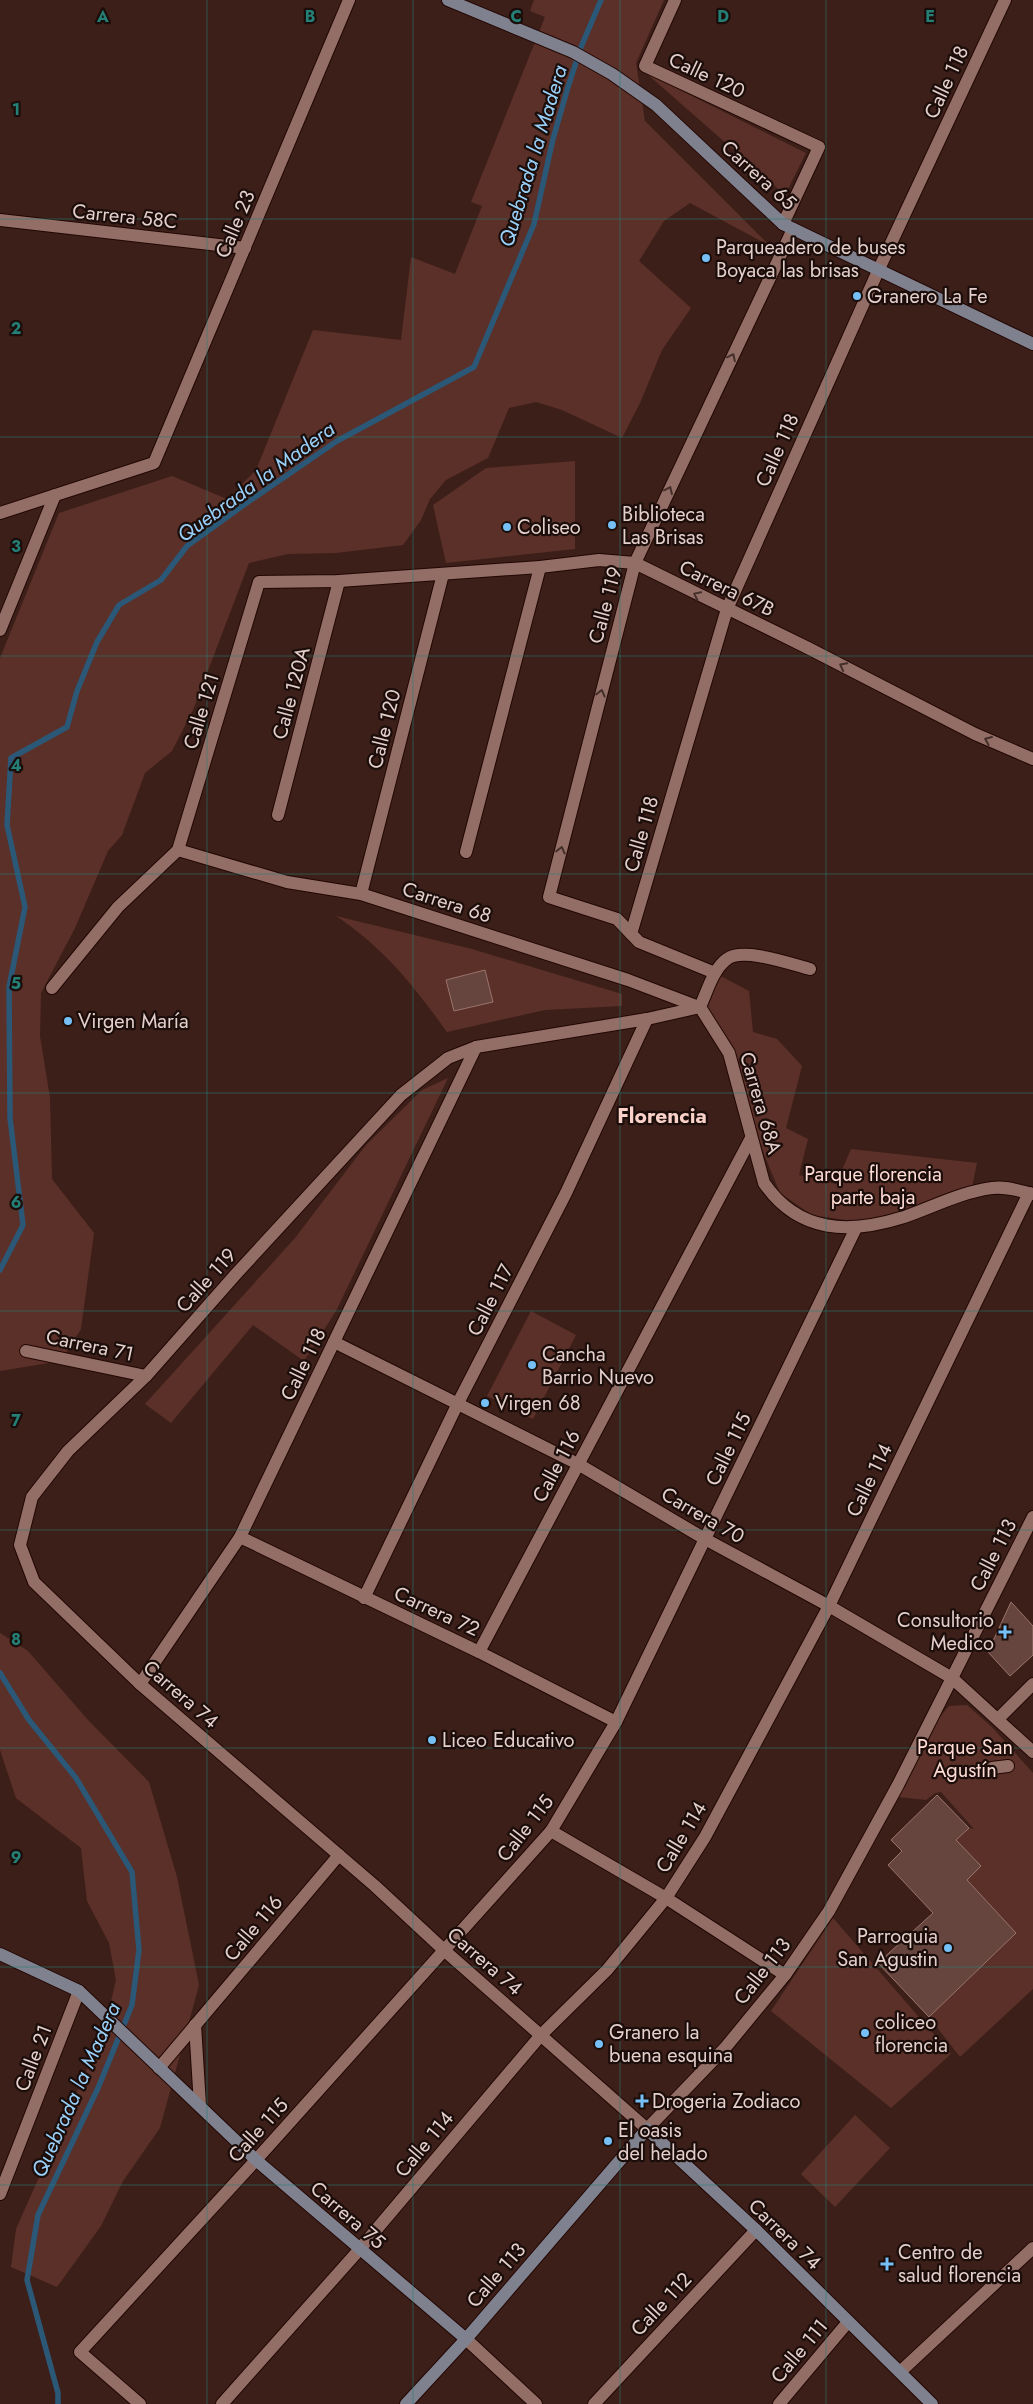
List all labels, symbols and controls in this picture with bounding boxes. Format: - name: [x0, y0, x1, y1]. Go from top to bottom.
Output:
- text: A: [96, 5, 109, 28]
- text: B: [305, 5, 315, 28]
- text: C: [510, 5, 522, 28]
- text: D: [717, 5, 729, 28]
- text: E: [925, 5, 935, 28]
- street label: Calle 118: [917, 41, 976, 124]
- street label: Calle 120: [664, 45, 750, 106]
- water label: Quebrada la Madera: [491, 61, 575, 251]
- text: 1: [12, 98, 20, 121]
- street label: Carrera 65: [715, 134, 803, 217]
- street label: Calle 23: [208, 186, 263, 263]
- street label: Carrera 58C: [71, 197, 179, 236]
- place label: Parqueadero de buses Boyaca las brisas: [716, 233, 906, 285]
- marker: Parqueadero de buses Boyaca las brisas: [700, 252, 712, 264]
- place label: Granero La Fe: [867, 282, 988, 311]
- marker: Granero La Fe: [851, 290, 863, 302]
- text: 2: [11, 317, 21, 340]
- one-way arrow: [725, 353, 736, 362]
- street label: Calle 118: [748, 409, 807, 492]
- water label: Quebrada la Madera: [171, 414, 341, 550]
- one-way arrow: [663, 486, 673, 495]
- place label: Biblioteca Las Brisas: [622, 500, 705, 552]
- place label: Coliseo: [517, 513, 581, 542]
- marker: Biblioteca Las Brisas: [606, 519, 618, 531]
- marker: Coliseo: [501, 521, 513, 533]
- text: 3: [11, 535, 21, 558]
- street label: Carrera 67B: [674, 553, 779, 624]
- street label: Calle 119: [581, 564, 630, 647]
- one-way arrow: [694, 591, 703, 601]
- street label: Calle 120A: [265, 643, 318, 742]
- one-way arrow: [839, 662, 848, 672]
- street label: Calle 121: [176, 670, 227, 753]
- street label: Calle 120: [361, 686, 408, 772]
- one-way arrow: [596, 689, 606, 697]
- one-way arrow: [984, 735, 993, 746]
- text: 4: [10, 754, 22, 777]
- street label: Calle 118: [617, 793, 666, 876]
- one-way arrow: [555, 846, 566, 854]
- street label: Carrera 68: [399, 874, 495, 930]
- text: 5: [11, 972, 21, 995]
- place label: Virgen María: [78, 1007, 189, 1036]
- marker: Virgen María: [62, 1015, 74, 1027]
- street label: Carrera 68A: [732, 1049, 789, 1158]
- district label: Florencia: [617, 1101, 707, 1131]
- park label: Parque florencia parte baja: [804, 1160, 942, 1212]
- text: 6: [11, 1191, 21, 1214]
- street label: Calle 119: [169, 1242, 243, 1319]
- street label: Calle 117: [460, 1259, 521, 1341]
- street label: Carrera 71: [43, 1322, 136, 1369]
- street label: Calle 118: [273, 1323, 334, 1406]
- place label: Cancha Barrio Nuevo: [542, 1340, 654, 1392]
- marker: Cancha Barrio Nuevo: [526, 1359, 538, 1371]
- place label: Virgen 68: [495, 1389, 581, 1418]
- marker: Virgen 68: [479, 1397, 491, 1409]
- street label: Calle 115: [698, 1408, 759, 1491]
- text: 7: [11, 1409, 21, 1432]
- street label: Calle 116: [525, 1425, 588, 1508]
- street label: Calle 114: [839, 1438, 900, 1522]
- street label: Carrera 70: [656, 1480, 750, 1551]
- street label: Calle 113: [963, 1514, 1024, 1596]
- street label: Carrera 72: [389, 1579, 484, 1644]
- place label: Consultorio Medico: [897, 1606, 994, 1658]
- marker: Consultorio Medico: [998, 1625, 1012, 1639]
- text: 8: [11, 1628, 21, 1651]
- street label: Carrera 74: [137, 1653, 225, 1736]
- place label: Liceo Educativo: [442, 1726, 575, 1755]
- park label: Parque San Agustín: [917, 1733, 1013, 1785]
- marker: Liceo Educativo: [426, 1734, 438, 1746]
- street label: Calle 115: [490, 1789, 561, 1868]
- street label: Calle 114: [649, 1796, 714, 1878]
- text: 9: [11, 1846, 21, 1869]
- street label: Calle 116: [217, 1889, 290, 1968]
- street label: Carrera 74: [441, 1920, 529, 2003]
- place label: Parroquia San Agustin: [837, 1922, 938, 1974]
- street label: Calle 113: [727, 1932, 798, 2011]
- marker: Parroquia San Agustin: [942, 1942, 954, 1954]
- water label: Quebrada la Madera: [24, 1997, 128, 2182]
- place label: coliceo florencia: [875, 2008, 948, 2060]
- place label: Granero la buena esquina: [609, 2018, 733, 2070]
- street label: Calle 21: [8, 2021, 59, 2096]
- marker: coliceo florencia: [859, 2027, 871, 2039]
- marker: Granero la buena esquina: [593, 2038, 605, 2050]
- place label: Drogeria Zodiaco: [652, 2087, 800, 2116]
- street label: Calle 115: [221, 2092, 295, 2169]
- marker: Drogeria Zodiaco: [636, 2095, 648, 2107]
- street label: Calle 114: [388, 2105, 461, 2184]
- place label: El oasis del helado: [618, 2116, 708, 2168]
- marker: El oasis del helado: [602, 2135, 614, 2147]
- street label: Carrera 75: [304, 2174, 392, 2256]
- street label: Carrera 74: [742, 2192, 828, 2277]
- street label: Calle 113: [460, 2236, 533, 2314]
- place label: Centro de salud florencia: [898, 2238, 1021, 2290]
- marker: Centro de salud florencia: [880, 2257, 894, 2271]
- street label: Calle 112: [624, 2266, 699, 2343]
- street label: Calle 111: [764, 2313, 835, 2390]

